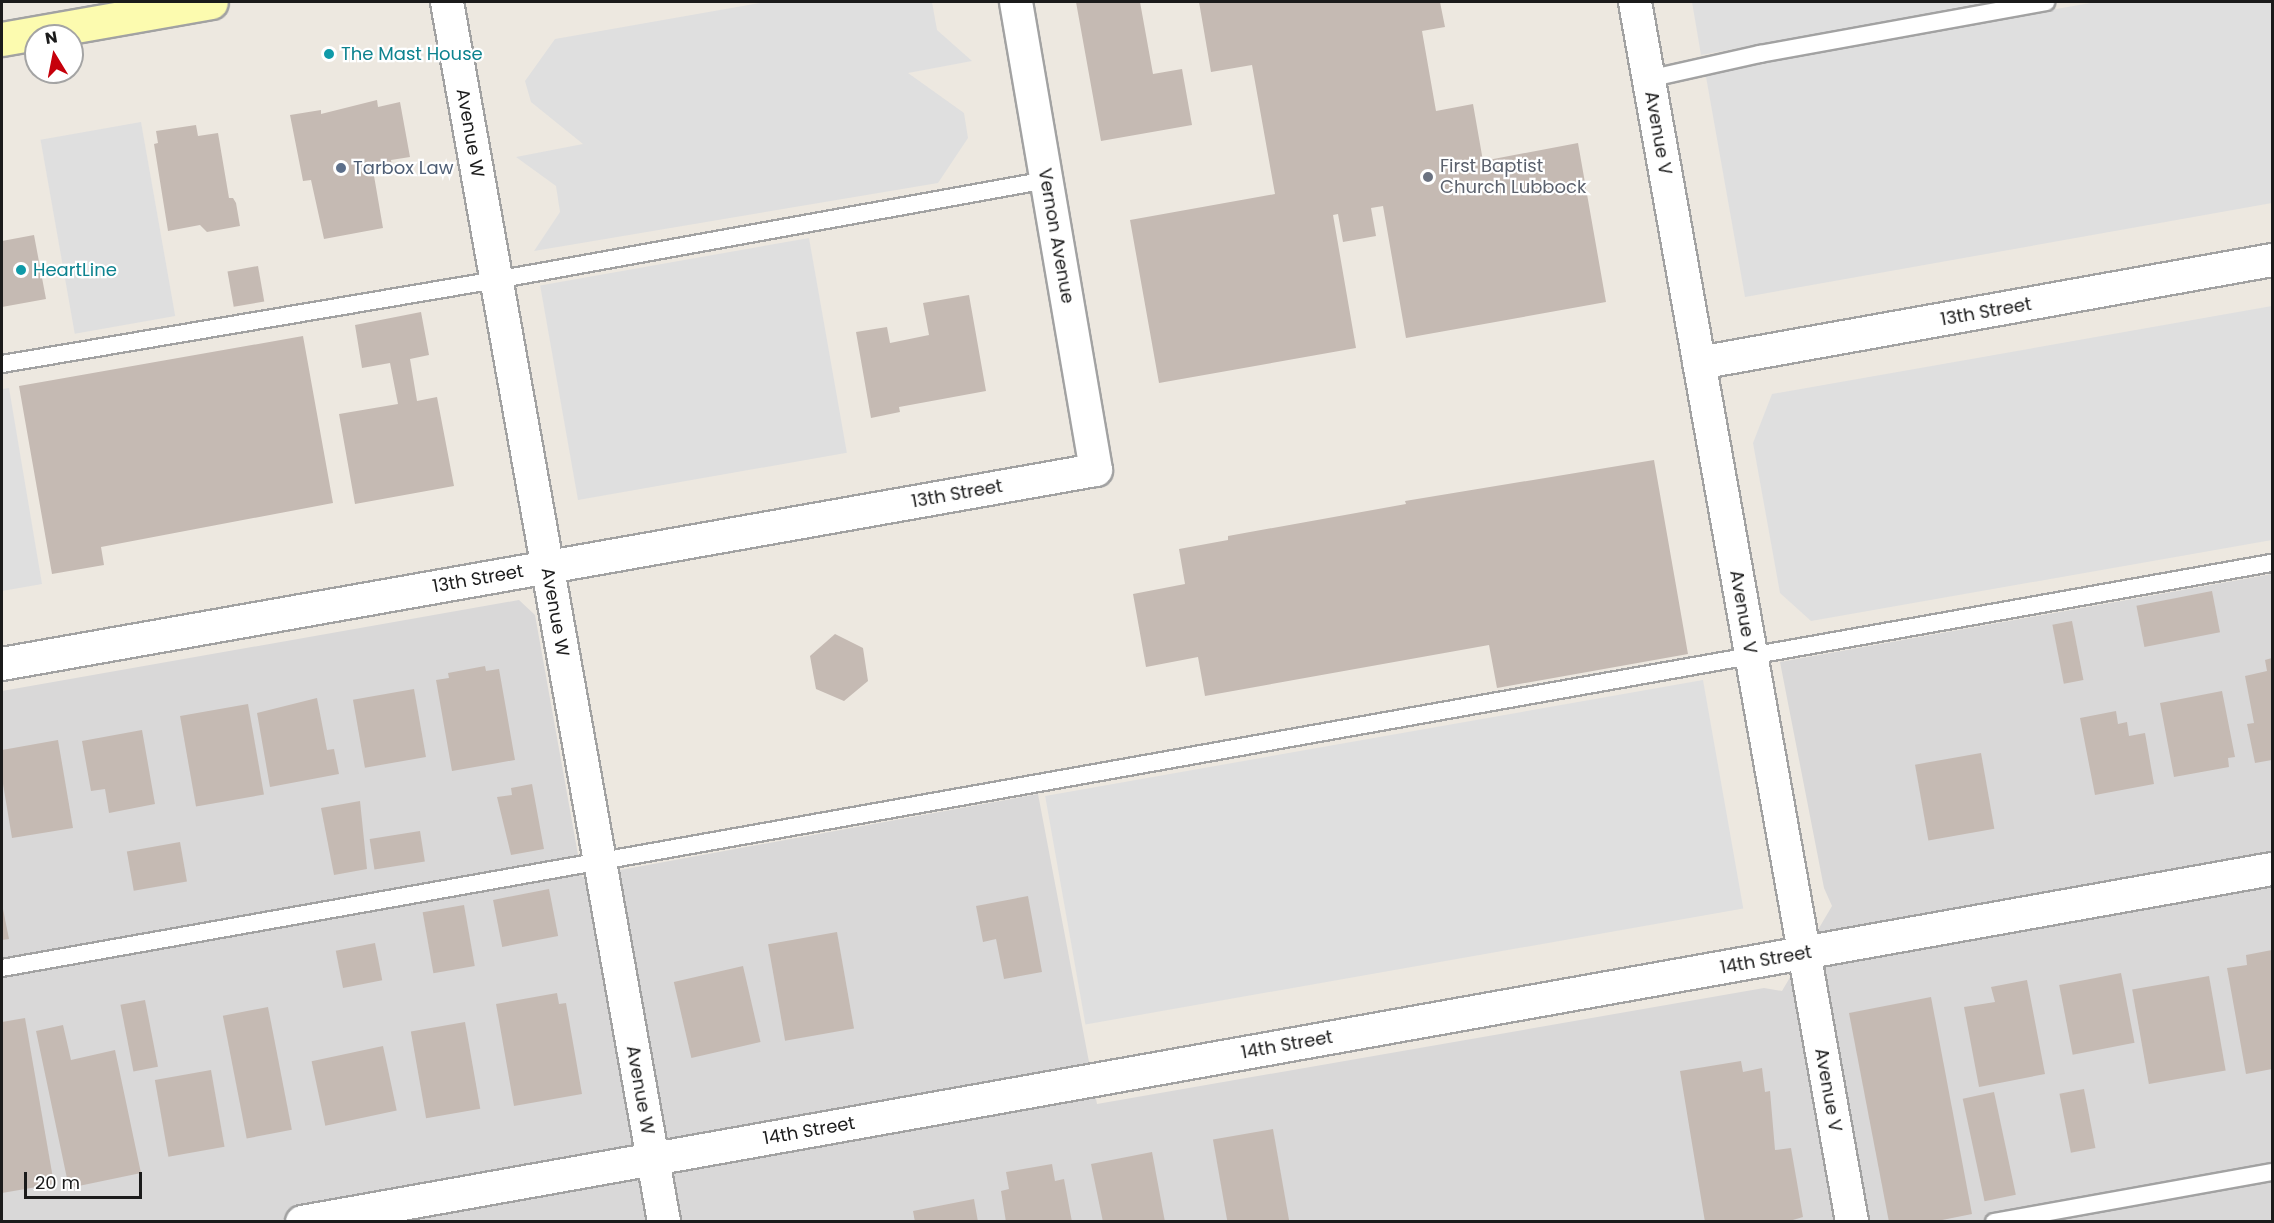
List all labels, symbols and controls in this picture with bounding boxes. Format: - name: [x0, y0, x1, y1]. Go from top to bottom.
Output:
- north arrow: [24, 24, 84, 84]
- text: N: [43, 25, 59, 50]
- place label: The Mast House: [341, 43, 483, 65]
- marker: The Mast House: [322, 47, 336, 61]
- street label: Avenue W: [452, 87, 488, 179]
- street label: Avenue V: [1640, 89, 1676, 177]
- place label: First Baptist Church Lubbock: [1440, 156, 1586, 198]
- place label: Tarbox Law: [353, 157, 453, 179]
- marker: Tarbox Law: [334, 161, 348, 175]
- street label: Vernon Avenue: [1033, 167, 1079, 305]
- marker: First Baptist Church Lubbock: [1421, 170, 1435, 184]
- place label: HeartLine: [33, 259, 117, 281]
- marker: HeartLine: [14, 263, 28, 277]
- street label: 13th Street: [1939, 293, 2033, 331]
- street label: 13th Street: [910, 475, 1004, 513]
- street label: 13th Street: [431, 560, 525, 598]
- street label: Avenue W: [537, 566, 573, 658]
- street label: Avenue V: [1725, 568, 1761, 656]
- street label: 14th Street: [1718, 941, 1814, 979]
- street label: 14th Street: [1239, 1026, 1335, 1064]
- street label: Avenue W: [622, 1044, 658, 1136]
- street label: Avenue V: [1810, 1046, 1846, 1134]
- street label: 14th Street: [761, 1112, 857, 1150]
- scale bar: [27, 1160, 146, 1198]
- text: 20 m: [35, 1170, 80, 1195]

